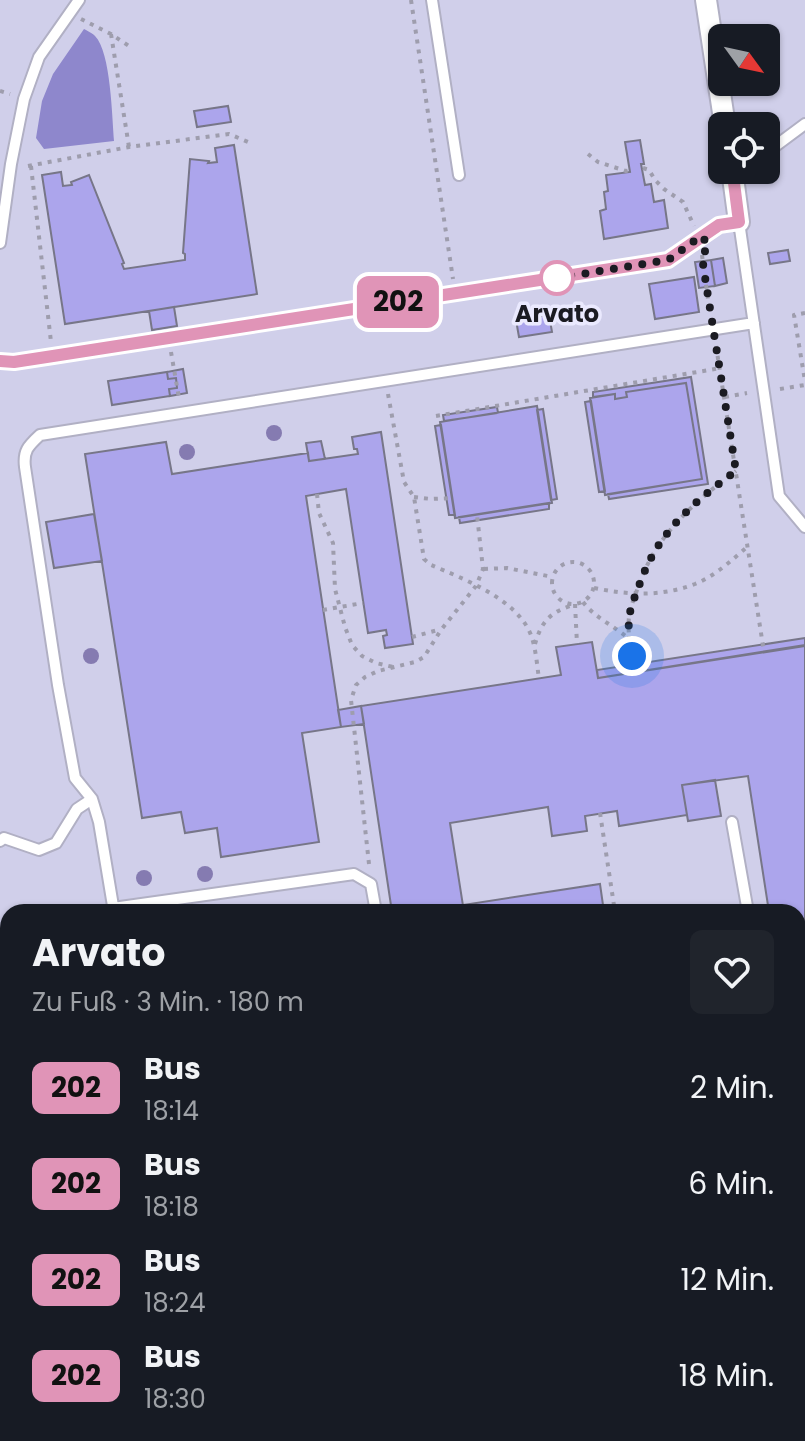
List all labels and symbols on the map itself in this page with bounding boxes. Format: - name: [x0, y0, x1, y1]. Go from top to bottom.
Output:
- north arrow: [708, 24, 780, 96]
- marker: Arvato: [540, 261, 574, 295]
- line badge: 202: [352, 276, 444, 328]
- place label: Arvato: [515, 297, 599, 330]
- your location: [612, 636, 652, 676]

